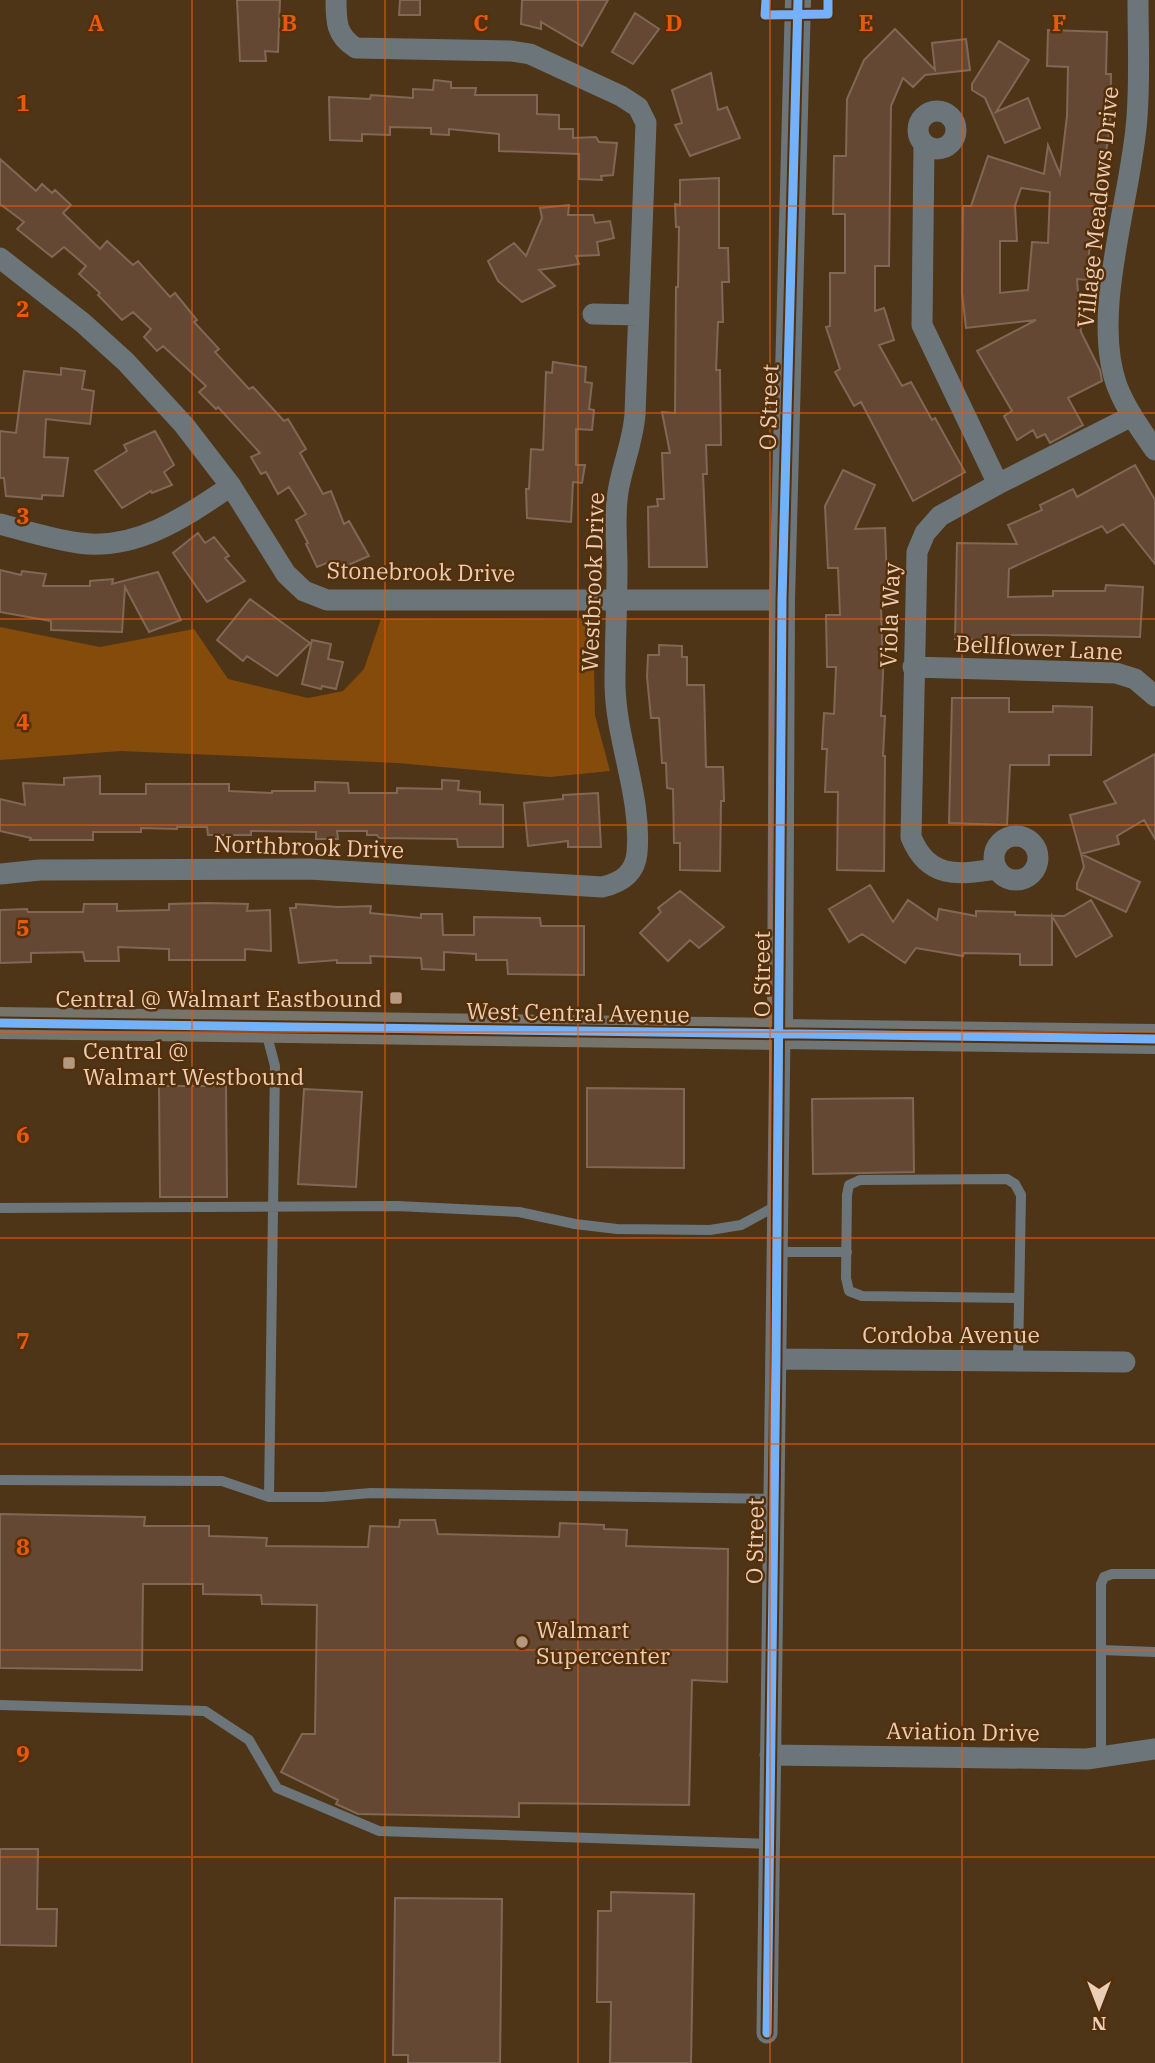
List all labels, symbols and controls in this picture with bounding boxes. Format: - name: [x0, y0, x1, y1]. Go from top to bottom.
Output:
- text: A: [88, 7, 104, 37]
- text: B: [281, 7, 297, 37]
- text: C: [473, 7, 489, 37]
- text: D: [665, 7, 683, 37]
- text: E: [858, 7, 874, 37]
- text: F: [1052, 7, 1066, 37]
- street label: Village Meadows Drive: [1069, 85, 1125, 329]
- text: 1: [16, 87, 30, 117]
- text: 2: [16, 293, 30, 323]
- street label: O Street: [752, 363, 784, 451]
- street label: Westbrook Drive: [574, 492, 610, 672]
- text: 3: [16, 500, 30, 530]
- street label: Stonebrook Drive: [326, 554, 516, 588]
- street label: Viola Way: [872, 561, 906, 668]
- street label: Bellflower Lane: [954, 628, 1124, 666]
- text: 4: [16, 706, 30, 736]
- street label: Northbrook Drive: [213, 828, 405, 864]
- text: 5: [16, 912, 30, 942]
- street label: O Street: [746, 931, 776, 1017]
- place label: Central @ Walmart Eastbound: [56, 983, 382, 1013]
- marker: Central @ Walmart Eastbound: [388, 990, 404, 1006]
- street label: West Central Avenue: [466, 995, 690, 1029]
- place label: Central @ Walmart Westbound: [83, 1035, 304, 1091]
- marker: Central @ Walmart Westbound: [61, 1055, 77, 1071]
- text: 6: [16, 1119, 30, 1149]
- street label: Cordoba Avenue: [862, 1319, 1040, 1349]
- text: 7: [16, 1325, 30, 1355]
- street label: O Street: [738, 1498, 770, 1584]
- text: 8: [16, 1531, 30, 1561]
- place label: Walmart Supercenter: [536, 1614, 670, 1670]
- marker: Walmart Supercenter: [514, 1634, 530, 1650]
- street label: Aviation Drive: [886, 1715, 1040, 1747]
- text: 9: [16, 1738, 30, 1768]
- north arrow: [1064, 1972, 1134, 2042]
- text: N: [1091, 2012, 1107, 2036]

